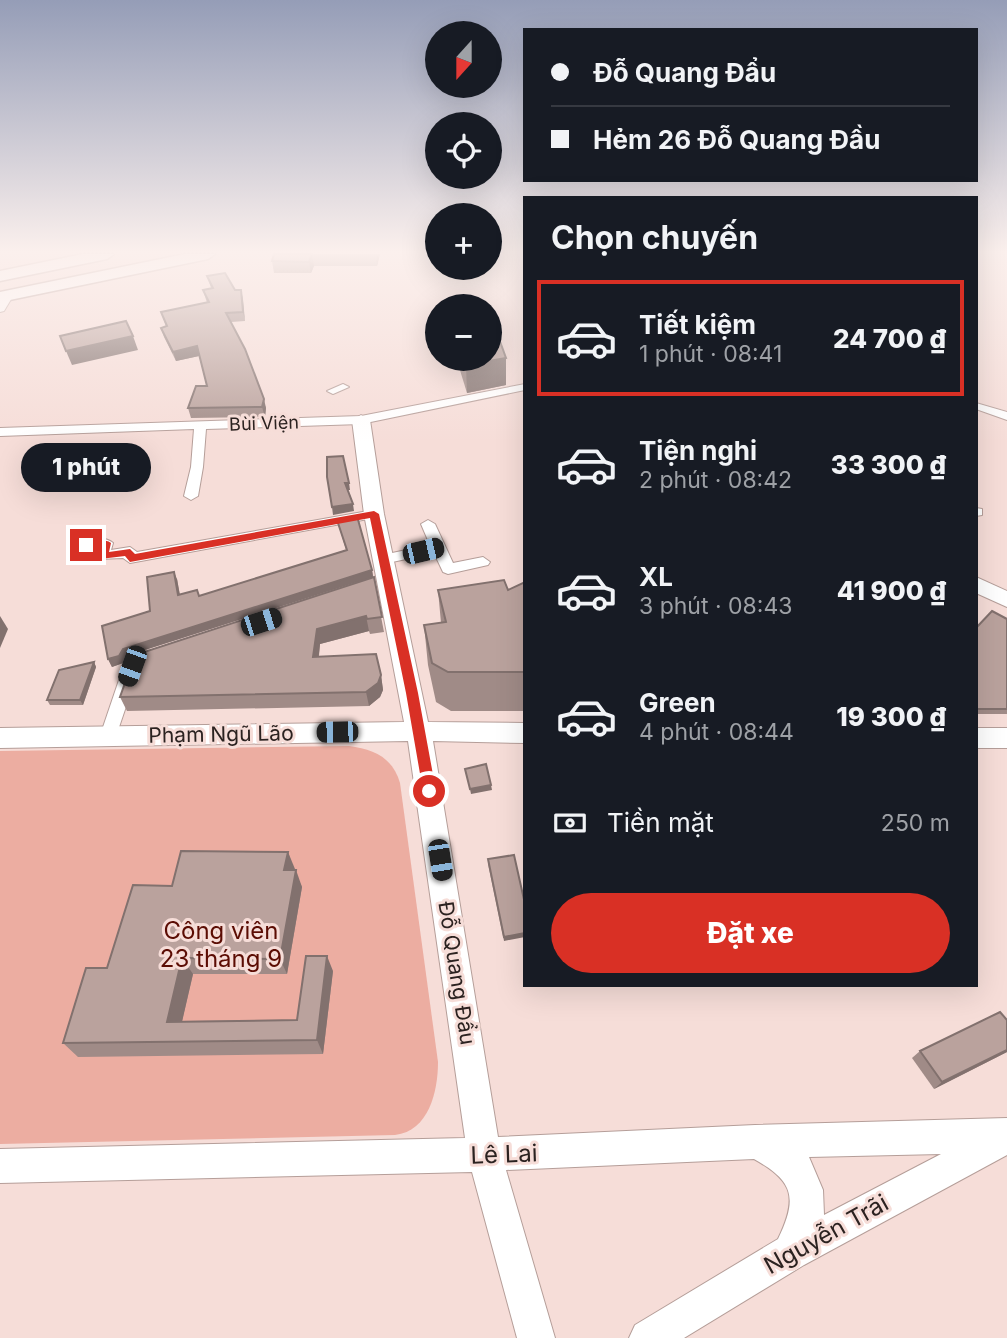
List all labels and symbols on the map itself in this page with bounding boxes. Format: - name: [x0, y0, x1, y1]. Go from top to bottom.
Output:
- north arrow: [425, 21, 502, 98]
- street label: Bùi Viện: [229, 411, 299, 435]
- callout: 1 phút: [21, 444, 151, 492]
- route end: [70, 529, 102, 561]
- car: [401, 536, 446, 566]
- car: [238, 606, 285, 638]
- car: [115, 643, 150, 689]
- street label: Phạm Ngũ Lão: [148, 720, 294, 748]
- car: [316, 721, 359, 743]
- route start: [413, 775, 445, 807]
- car: [427, 838, 454, 882]
- street label: Ðỗ Quang Ðẩu: [433, 899, 481, 1047]
- park label: Công viên 23 tháng 9: [160, 916, 282, 973]
- street label: Lê Lai: [470, 1138, 538, 1170]
- street label: Nguyễn Trãi: [759, 1188, 893, 1280]

